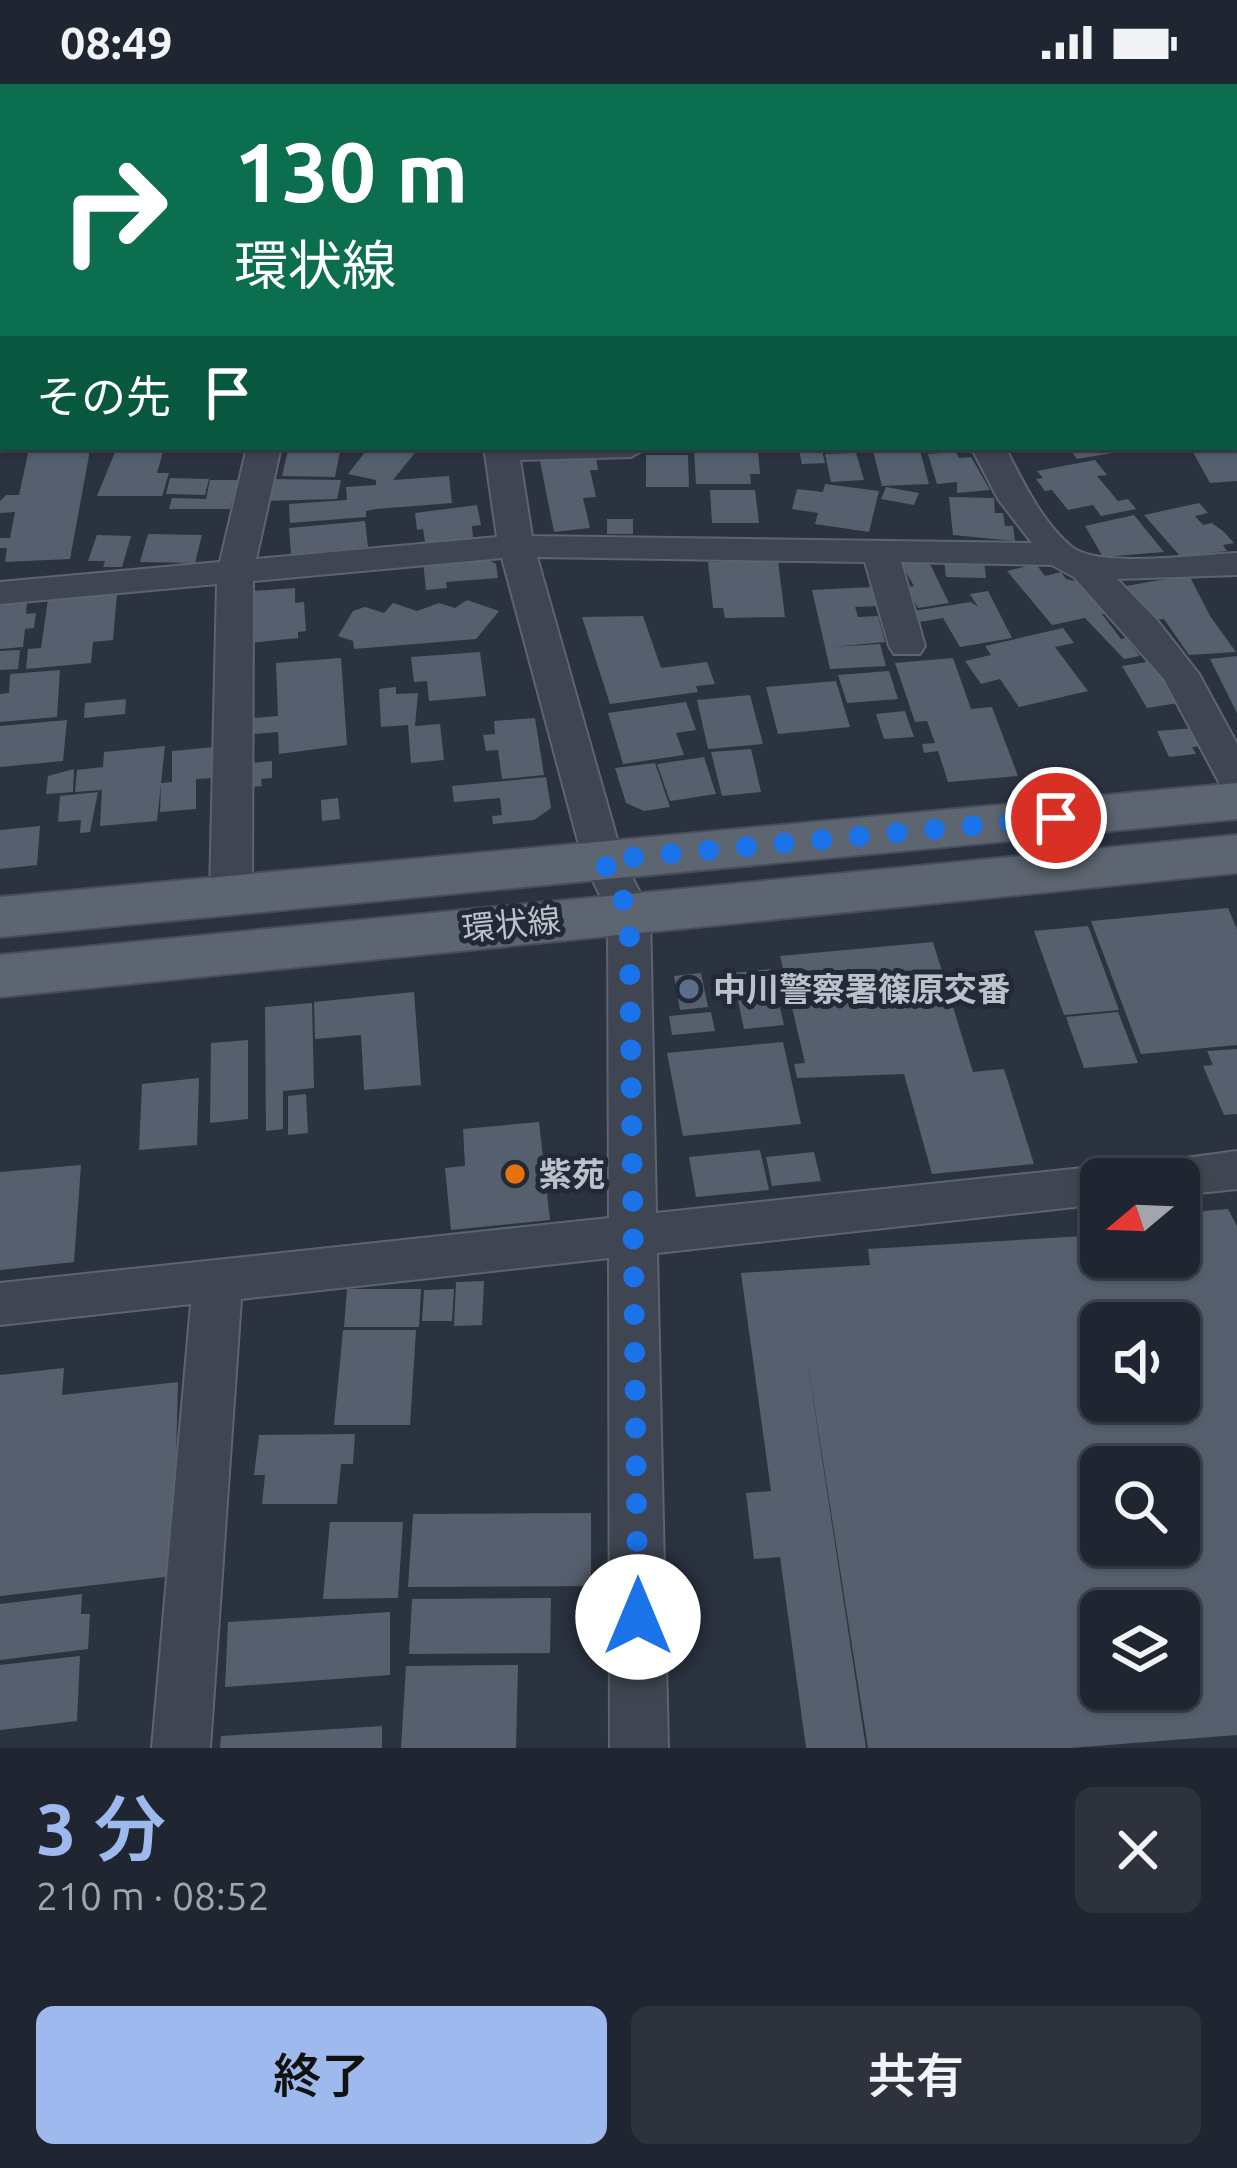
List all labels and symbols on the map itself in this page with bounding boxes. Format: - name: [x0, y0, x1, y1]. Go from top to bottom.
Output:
- pin: [1005, 767, 1107, 869]
- street label: 環状線: [460, 900, 562, 947]
- place label: 中川警察署篠原交番: [713, 970, 1010, 1007]
- marker: 中川警察署篠原交番: [676, 976, 702, 1002]
- place label: 紫苑: [539, 1155, 605, 1192]
- north arrow: [1080, 1158, 1200, 1278]
- marker: 紫苑: [502, 1161, 528, 1187]
- position arrow: [575, 1554, 701, 1680]

